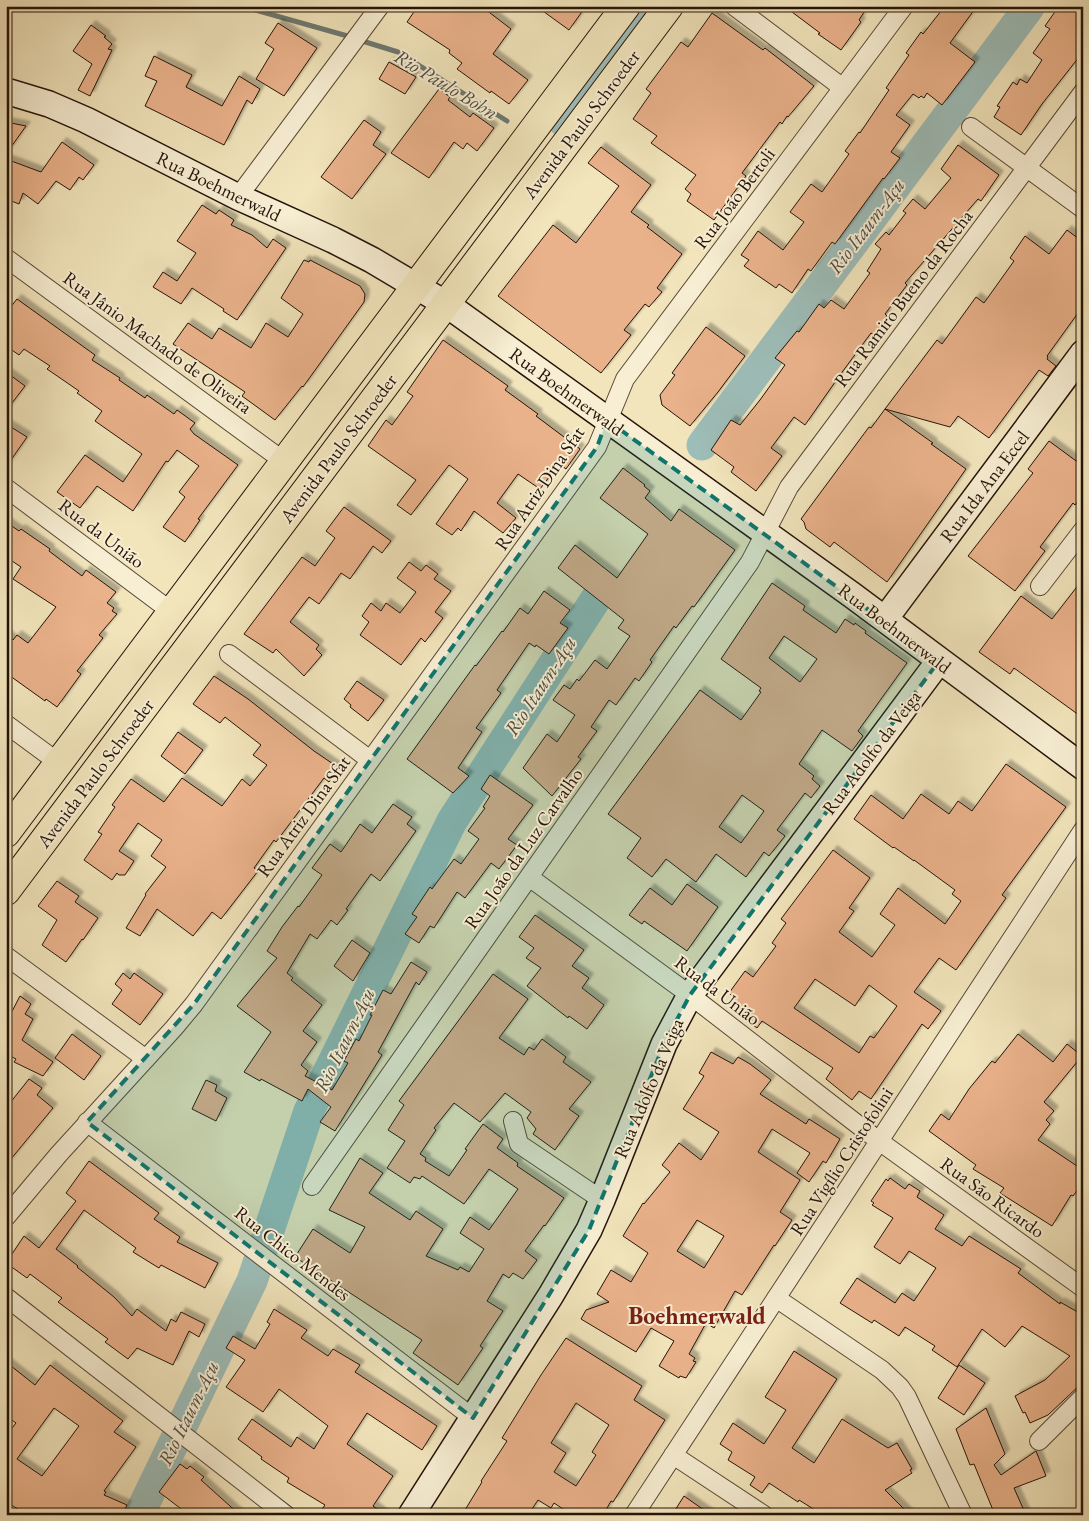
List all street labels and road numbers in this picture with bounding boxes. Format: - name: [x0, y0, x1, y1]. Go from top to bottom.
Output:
- street label: Avenida Paulo Schroeder: [517, 44, 646, 205]
- street label: Rua João Bertoli: [688, 142, 781, 254]
- street label: Rua Boehmerwald: [152, 145, 286, 228]
- street label: Rua Ramiro Bueno da Rocha: [828, 204, 979, 392]
- street label: Rua Jânio Machado de Oliveira: [58, 265, 257, 420]
- street label: Rua Boehmerwald: [504, 341, 629, 442]
- street label: Avenida Paulo Schroeder: [274, 368, 403, 529]
- street label: Rua Atriz Dina Sfat: [489, 421, 590, 555]
- street label: Rua Ida Ana Eccel: [934, 425, 1035, 547]
- street label: Rua da União: [54, 493, 150, 574]
- street label: Rua Boehmerwald: [833, 578, 957, 679]
- street label: Rua Adolfo da Veiga: [816, 685, 927, 820]
- street label: Avenida Paulo Schroeder: [31, 693, 160, 854]
- street label: Rua Atriz Dina Sfat: [251, 751, 356, 882]
- street label: Rua João da Luz Carvalho: [458, 763, 588, 934]
- street label: Rua da União: [670, 950, 766, 1031]
- street label: Rua Adolfo da Veiga: [608, 1014, 689, 1162]
- street label: Rua Vigílio Cristofolini: [784, 1082, 899, 1240]
- street label: Rua São Ricardo: [936, 1151, 1050, 1244]
- street label: Rua Chico Mendes: [230, 1200, 356, 1307]

